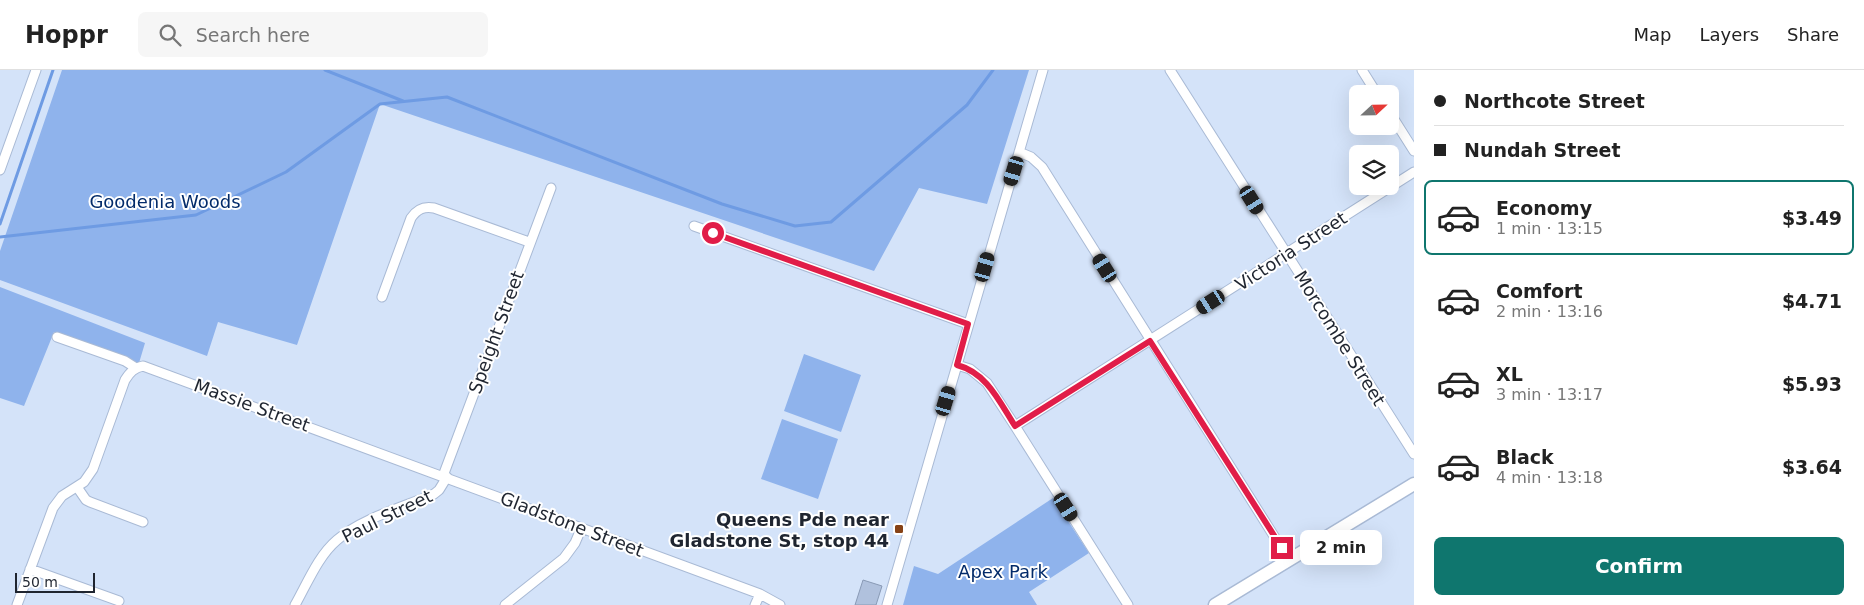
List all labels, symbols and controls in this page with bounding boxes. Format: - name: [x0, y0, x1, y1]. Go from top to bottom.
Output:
- search box: [138, 12, 488, 57]
- text: Hoppr: [25, 21, 108, 49]
- icon: search: [156, 21, 184, 49]
- text: Search here: [196, 24, 310, 46]
- text: Map: [1633, 24, 1671, 45]
- text: Layers: [1699, 24, 1759, 45]
- text: Share: [1787, 24, 1839, 45]
- north arrow: [1349, 85, 1399, 135]
- map controls: [1349, 85, 1399, 195]
- text: Northcote Street: [1464, 90, 1645, 112]
- text: Nundah Street: [1464, 139, 1621, 161]
- button: layers: [1349, 145, 1399, 195]
- car: [1002, 154, 1025, 188]
- car: [1237, 183, 1266, 217]
- park label: Goodenia Woods: [89, 191, 241, 212]
- icon: car: [1436, 195, 1481, 240]
- text: Economy: [1496, 197, 1592, 219]
- street label: Victoria Street: [1231, 207, 1351, 295]
- text: $3.49: [1782, 207, 1842, 229]
- text: 1 min · 13:15: [1496, 219, 1603, 238]
- route start: [702, 222, 724, 244]
- car: [973, 251, 996, 283]
- car: [1090, 251, 1119, 285]
- street label: Morcombe Street: [1290, 267, 1390, 409]
- street label: Speight Street: [464, 268, 528, 396]
- icon: car: [1436, 278, 1481, 323]
- text: Comfort: [1496, 280, 1583, 302]
- car: [1194, 288, 1227, 316]
- text: $4.71: [1782, 290, 1842, 312]
- text: 2 min · 13:16: [1496, 302, 1603, 321]
- icon: car: [1436, 361, 1481, 406]
- text: XL: [1496, 363, 1523, 385]
- text: $5.93: [1782, 373, 1842, 395]
- street label: Massie Street: [191, 374, 313, 436]
- car: [934, 384, 957, 418]
- text: 3 min · 13:17: [1496, 385, 1603, 404]
- icon: car: [1436, 444, 1481, 489]
- text: Black: [1496, 446, 1554, 468]
- text: $3.64: [1782, 456, 1842, 478]
- text: 4 min · 13:18: [1496, 468, 1603, 487]
- street label: Paul Street: [338, 485, 436, 547]
- street label: Gladstone Street: [497, 487, 647, 561]
- car: [1051, 490, 1080, 524]
- place label: Queens Pde near Gladstone St, stop 44: [669, 509, 889, 551]
- marker: Queens Pde near Gladstone St, stop 44: [893, 523, 905, 535]
- callout: 2 min: [1300, 530, 1382, 566]
- route end: [1271, 537, 1293, 559]
- button: Confirm: [1434, 537, 1844, 595]
- text: 2 min: [1316, 538, 1366, 557]
- park label: Apex Park: [958, 561, 1048, 582]
- scale bar: [15, 570, 95, 593]
- text: 50 m: [22, 574, 58, 590]

